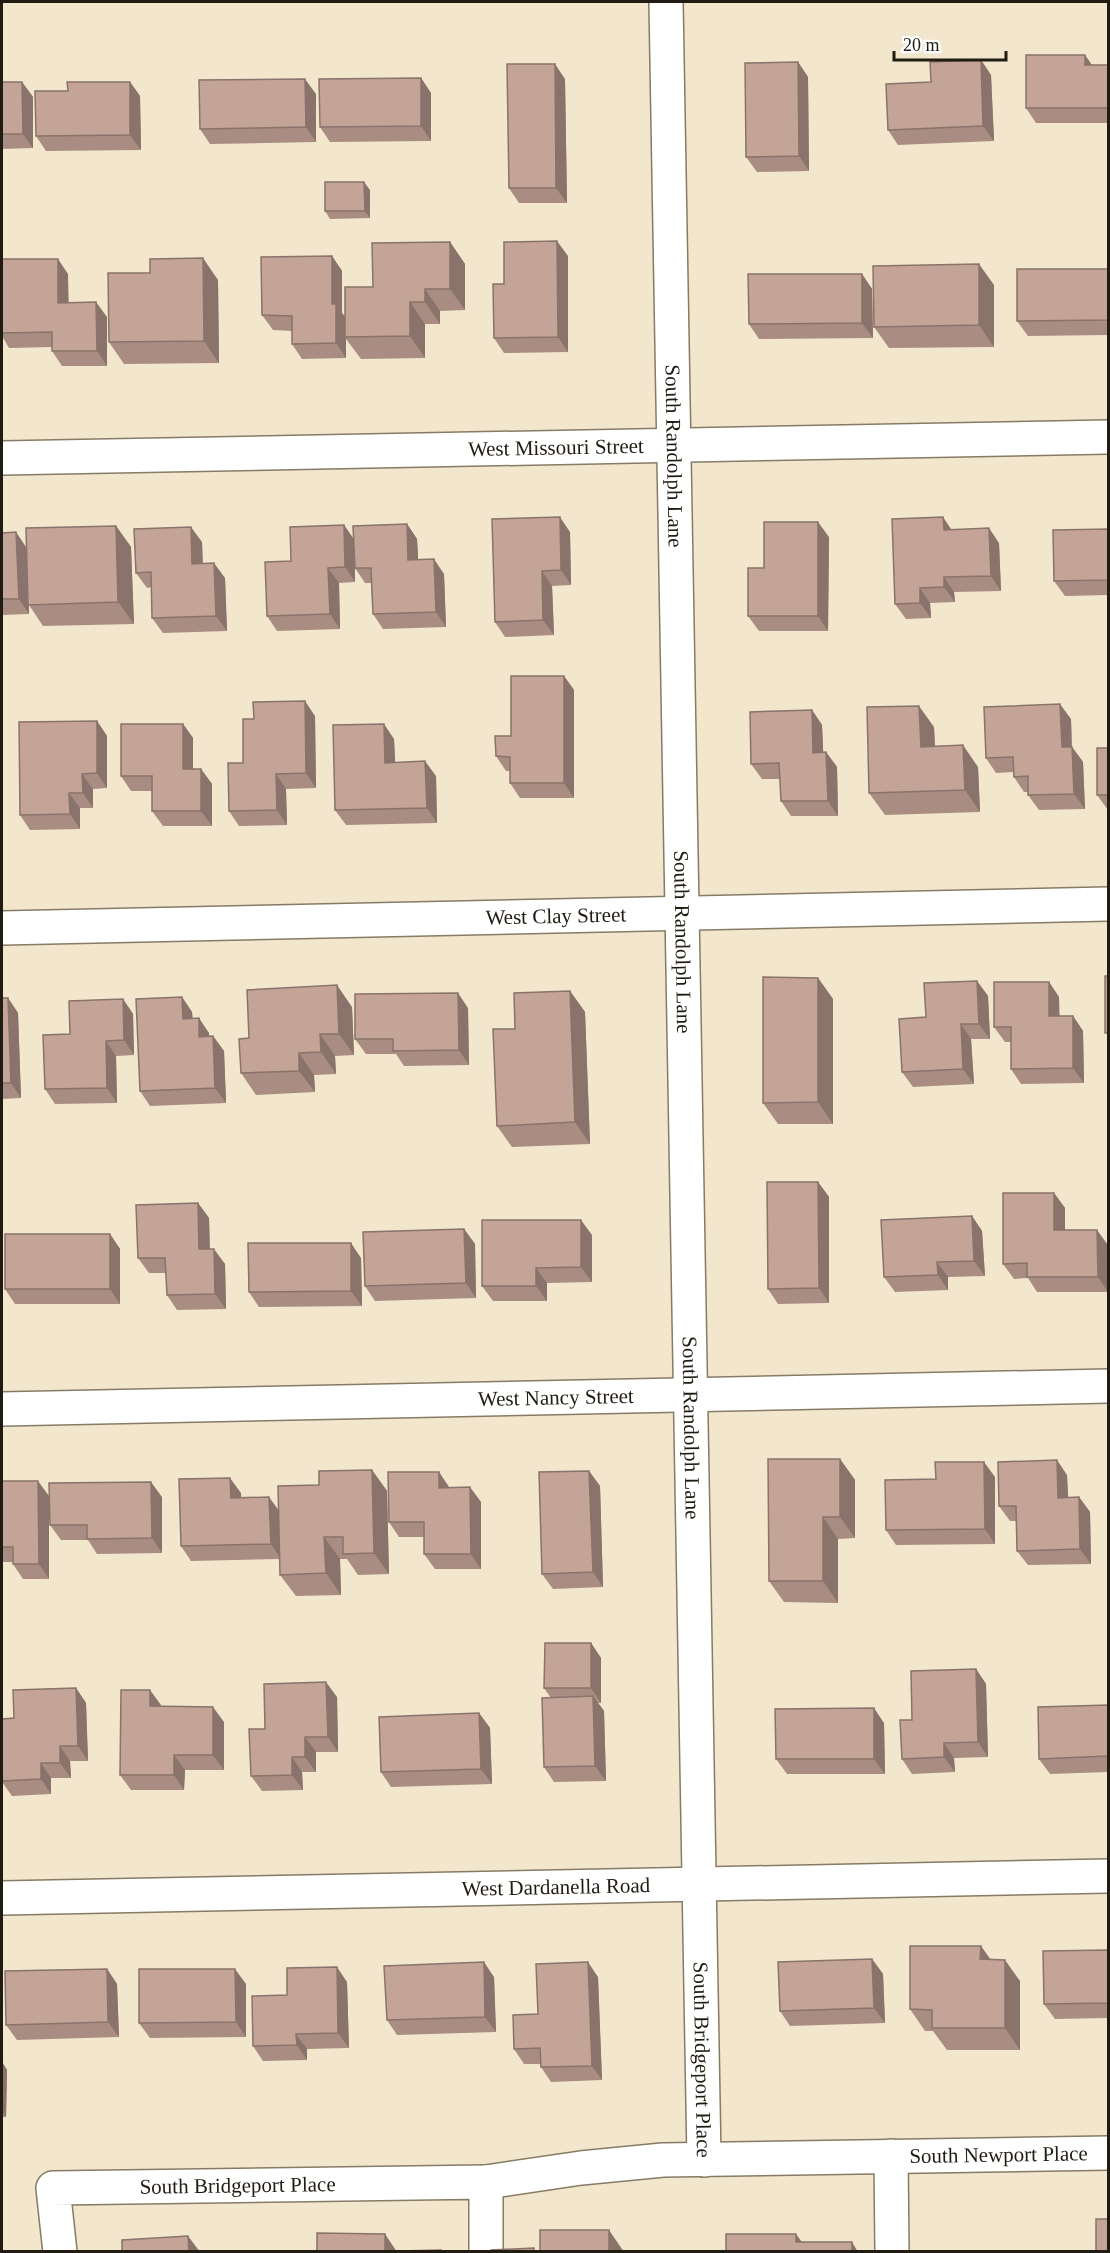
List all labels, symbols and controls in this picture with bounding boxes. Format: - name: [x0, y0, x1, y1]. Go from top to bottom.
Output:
- scale bar: [894, 24, 1006, 62]
- text: 20 m: [903, 35, 940, 55]
- street label: South Randolph Lane: [660, 364, 688, 548]
- street label: West Missouri Street: [468, 434, 644, 461]
- street label: South Randolph Lane: [669, 850, 696, 1034]
- street label: West Clay Street: [485, 902, 627, 930]
- street label: South Randolph Lane: [677, 1336, 705, 1520]
- street label: West Nancy Street: [478, 1384, 634, 1411]
- street label: West Dardanella Road: [461, 1873, 651, 1901]
- street label: South Bridgeport Place: [689, 1961, 716, 2158]
- street label: South Newport Place: [909, 2141, 1088, 2168]
- street label: South Bridgeport Place: [139, 2172, 336, 2199]

